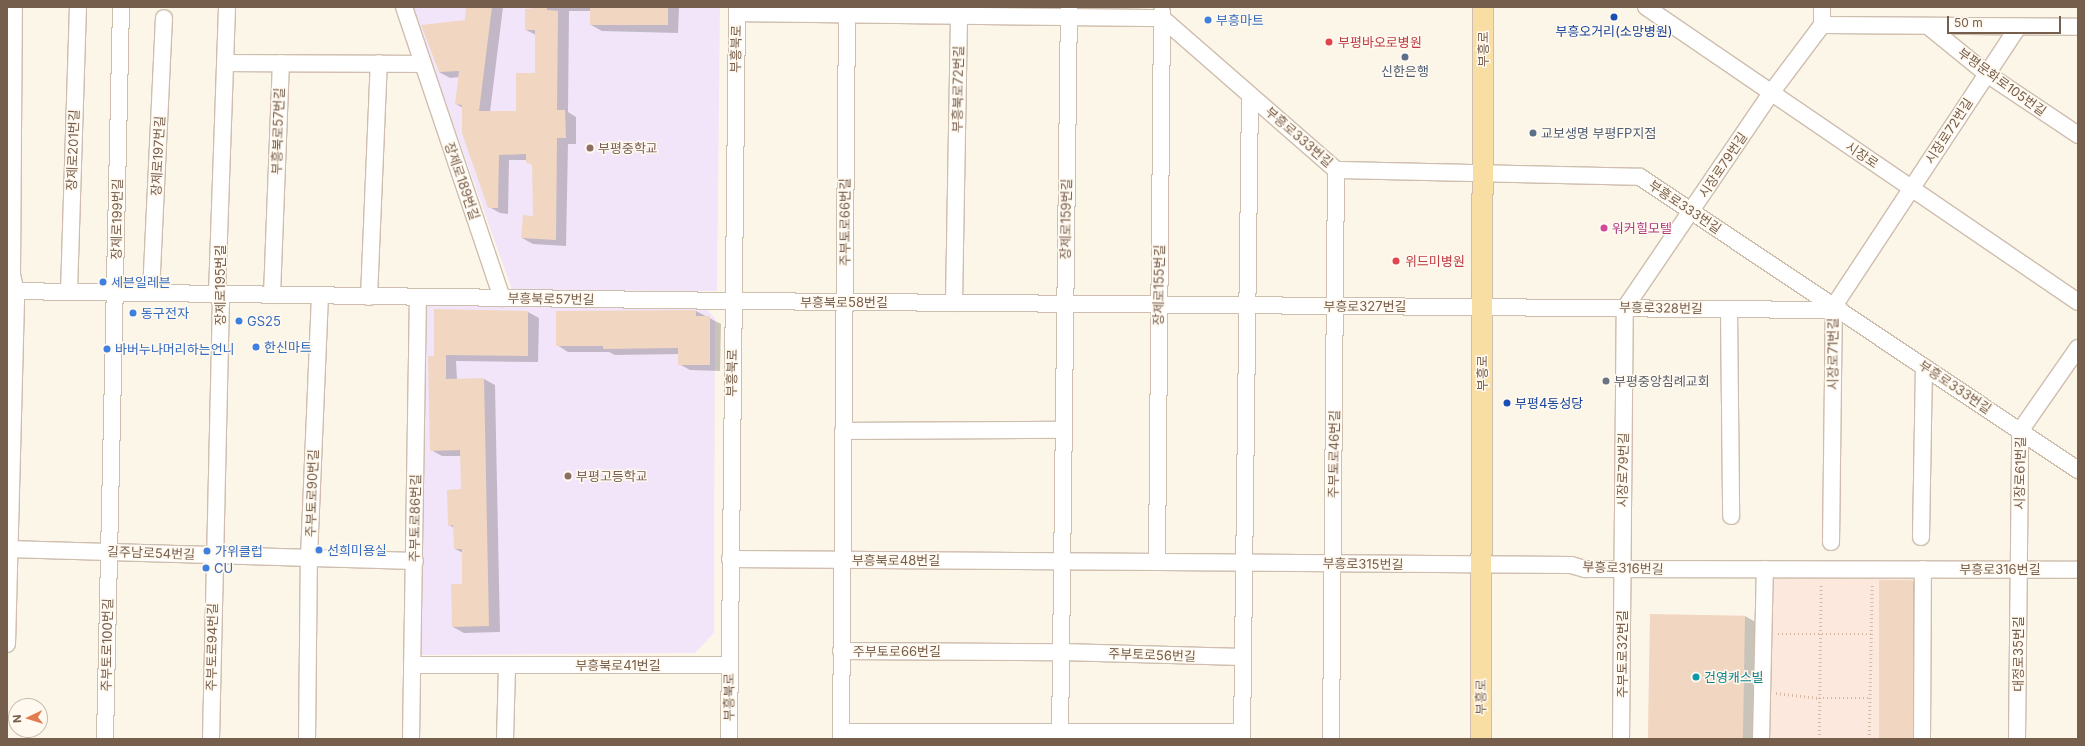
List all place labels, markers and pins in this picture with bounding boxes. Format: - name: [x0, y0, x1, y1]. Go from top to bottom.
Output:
- place label: 부흥마트: [1216, 12, 1264, 28]
- marker: 부흥오거리(소망병원): [1609, 12, 1619, 22]
- marker: 부흥마트: [1203, 15, 1213, 25]
- place label: 부흥오거리(소망병원): [1555, 23, 1673, 39]
- place label: 부평바오로병원: [1338, 34, 1422, 50]
- marker: 부평바오로병원: [1323, 36, 1335, 48]
- marker: 신한은행: [1400, 52, 1410, 62]
- place label: 신한은행: [1381, 63, 1429, 79]
- place label: 교보생명 부평FP지점: [1541, 125, 1656, 141]
- marker: 교보생명 부평FP지점: [1528, 128, 1538, 138]
- place label: 부평중학교: [598, 140, 658, 156]
- marker: 부평중학교: [585, 143, 595, 153]
- place label: 워커힐모텔: [1612, 220, 1672, 236]
- marker: 워커힐모텔: [1599, 223, 1609, 233]
- place label: 위드미병원: [1405, 253, 1465, 269]
- marker: 위드미병원: [1390, 255, 1402, 267]
- place label: 세븐일레븐: [111, 274, 171, 290]
- marker: 세븐일레븐: [98, 277, 108, 287]
- place label: 동구전자: [141, 305, 189, 321]
- marker: 동구전자: [128, 308, 138, 318]
- place label: GS25: [247, 313, 281, 329]
- marker: GS25: [234, 316, 244, 326]
- place label: 한신마트: [264, 339, 312, 355]
- place label: 바버누나머리하는언니: [115, 341, 235, 357]
- marker: 한신마트: [251, 342, 261, 352]
- marker: 바버누나머리하는언니: [102, 344, 112, 354]
- place label: 부평중앙침례교회: [1614, 373, 1710, 389]
- marker: 부평중앙침례교회: [1601, 376, 1611, 386]
- place label: 부평4동성당: [1515, 395, 1583, 411]
- marker: 부평4동성당: [1502, 398, 1512, 408]
- place label: 부평고등학교: [576, 468, 648, 484]
- marker: 부평고등학교: [563, 471, 573, 481]
- place label: 선희미용실: [327, 542, 387, 558]
- place label: 가위클럽: [215, 543, 263, 559]
- marker: 선희미용실: [314, 545, 324, 555]
- marker: 가위클럽: [202, 546, 212, 556]
- place label: CU: [214, 560, 233, 576]
- marker: CU: [201, 563, 211, 573]
- place label: 건영캐스빌: [1704, 669, 1764, 685]
- marker: 건영캐스빌: [1691, 672, 1701, 682]

